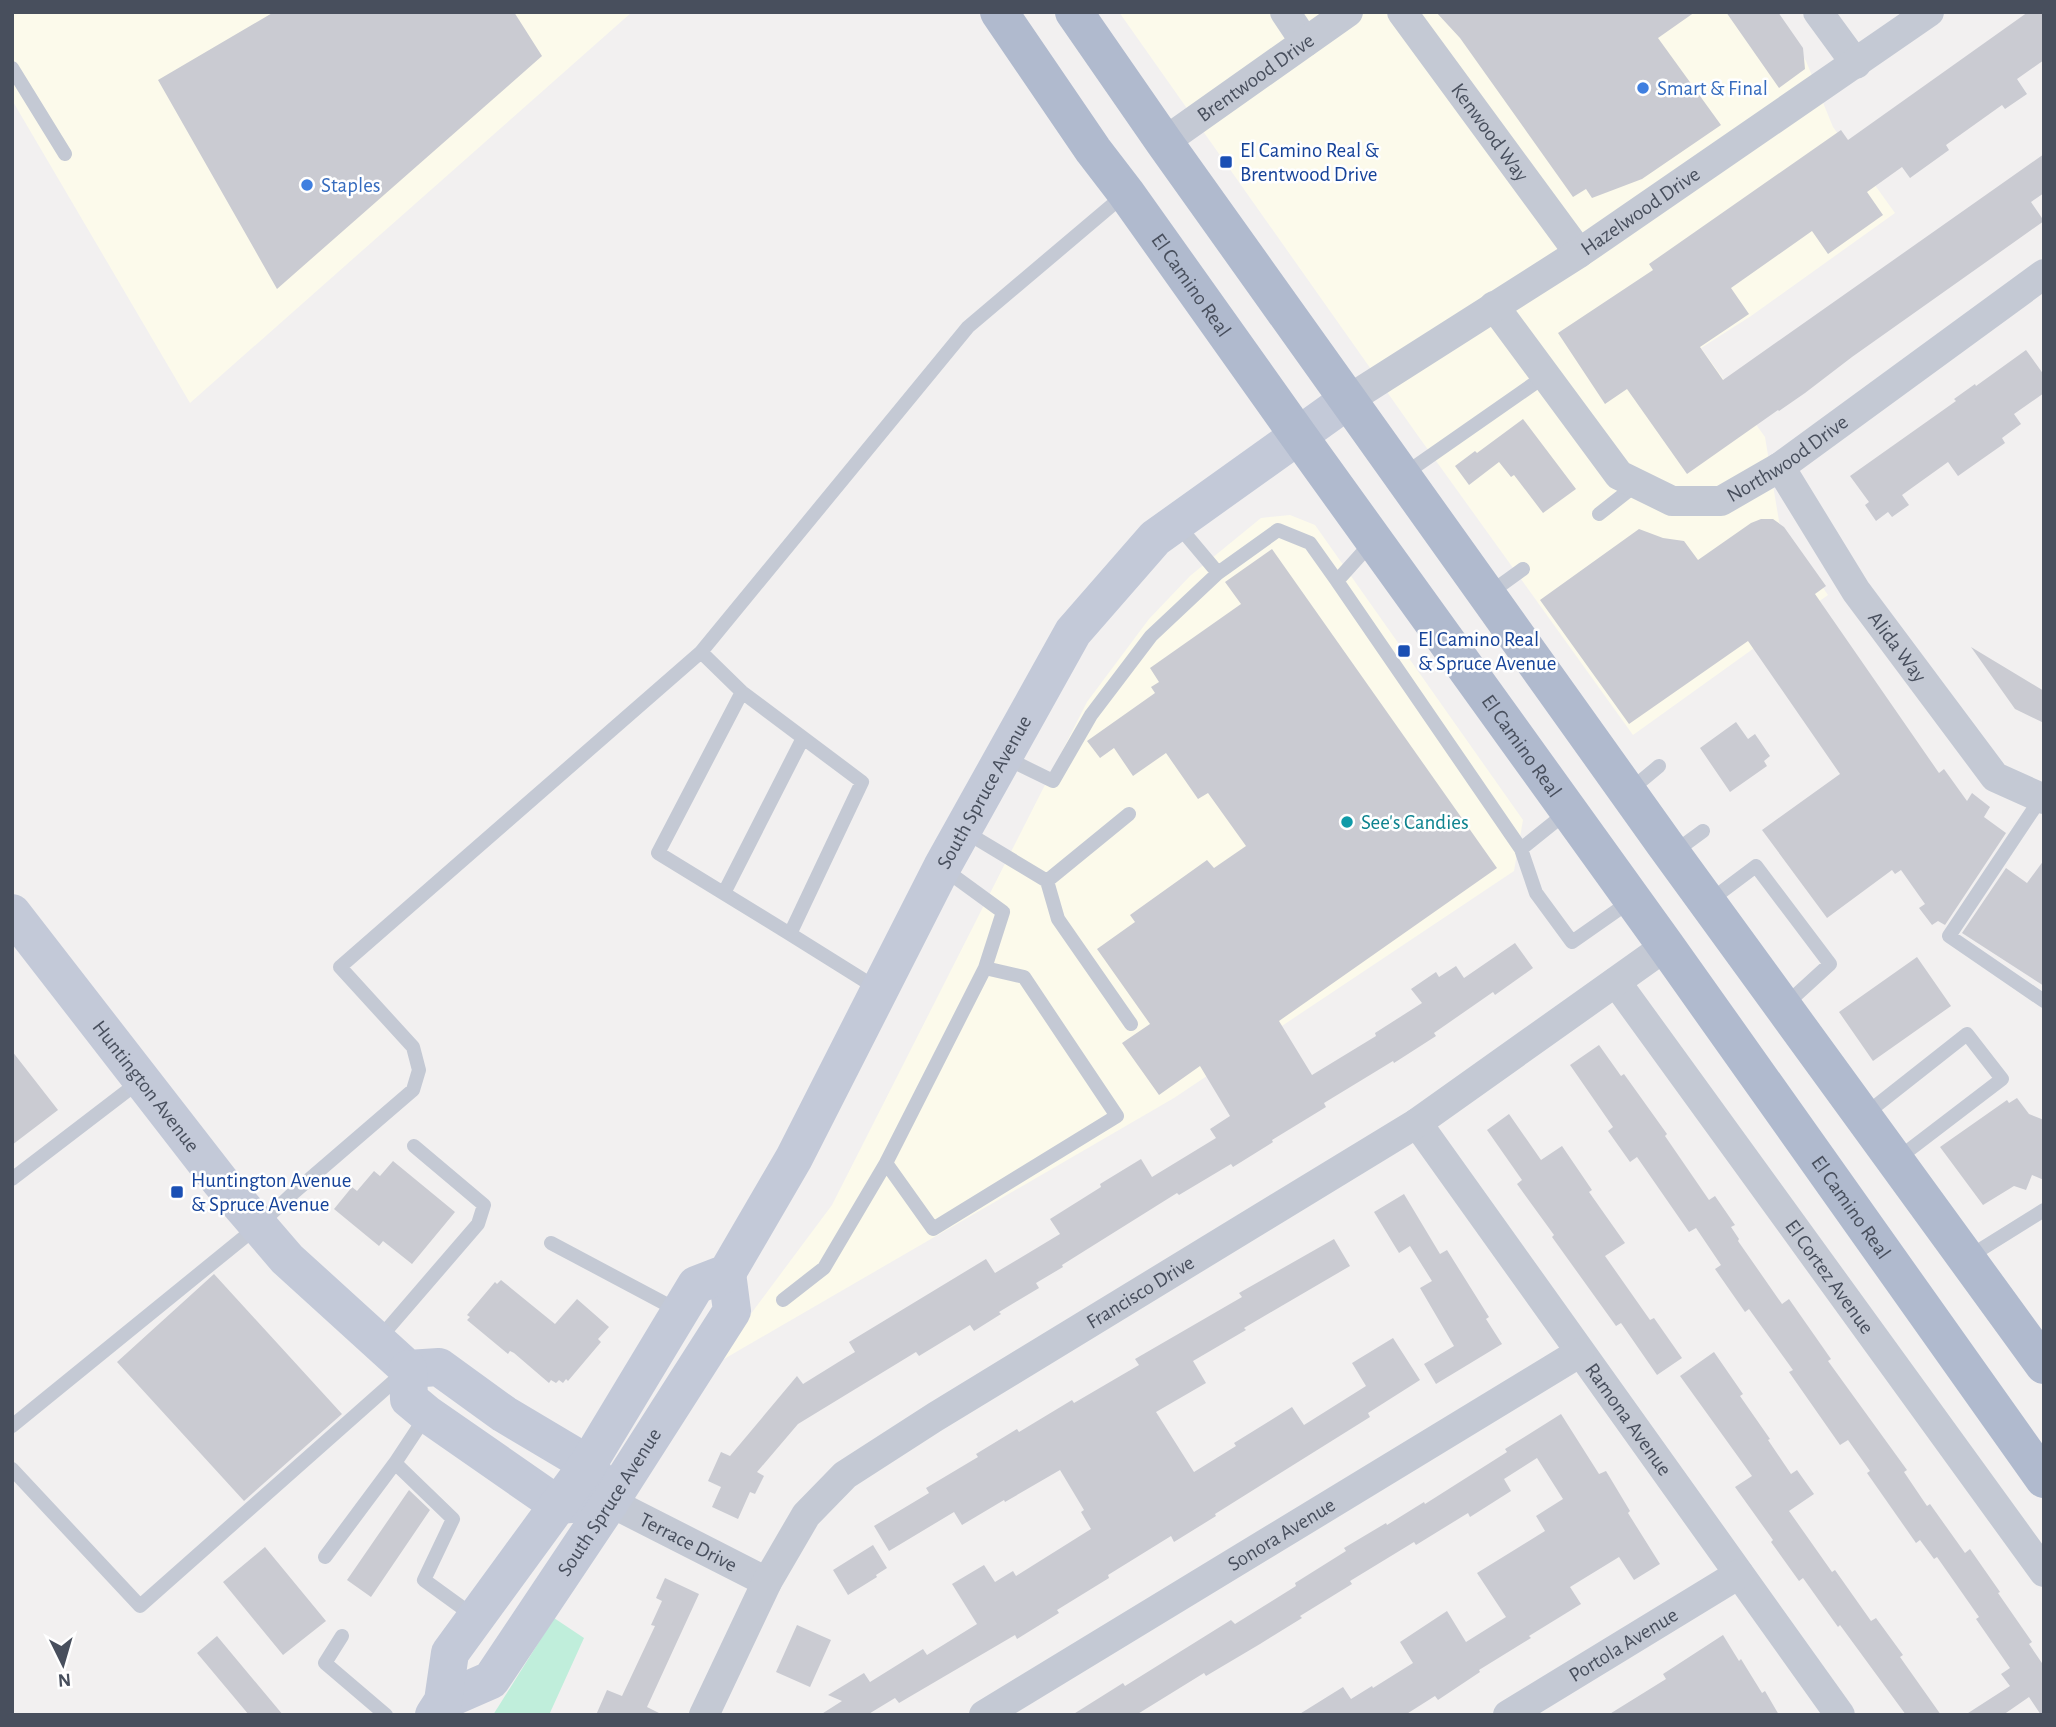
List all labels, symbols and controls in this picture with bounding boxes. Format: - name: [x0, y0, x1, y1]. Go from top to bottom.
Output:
- street label: Brentwood Drive: [1193, 29, 1318, 126]
- place label: Smart & Final: [1657, 78, 1768, 99]
- street label: Kenwood Way: [1447, 79, 1533, 185]
- marker: Smart & Final: [1635, 80, 1651, 96]
- place label: El Camino Real & Brentwood Drive: [1240, 140, 1380, 185]
- marker: El Camino Real & Brentwood Drive: [1218, 154, 1234, 170]
- street label: Hazelwood Drive: [1577, 163, 1704, 260]
- place label: Staples: [321, 175, 381, 196]
- marker: Staples: [299, 177, 315, 193]
- street label: El Camino Real: [1147, 230, 1235, 341]
- street label: Northwood Drive: [1723, 411, 1852, 506]
- street label: Alida Way: [1864, 608, 1930, 686]
- place label: El Camino Real & Spruce Avenue: [1418, 629, 1556, 674]
- marker: El Camino Real & Spruce Avenue: [1396, 643, 1412, 659]
- street label: El Camino Real: [1477, 691, 1565, 801]
- street label: South Spruce Avenue: [933, 712, 1035, 872]
- place label: See's Candies: [1361, 812, 1469, 833]
- marker: See's Candies: [1339, 814, 1355, 830]
- street label: Huntington Avenue: [88, 1016, 203, 1156]
- street label: El Camino Real: [1807, 1152, 1894, 1263]
- place label: Huntington Avenue & Spruce Avenue: [191, 1170, 351, 1215]
- marker: Huntington Avenue & Spruce Avenue: [169, 1184, 185, 1200]
- street label: El Cortez Avenue: [1781, 1216, 1878, 1338]
- street label: Francisco Drive: [1083, 1252, 1198, 1333]
- street label: Ramona Avenue: [1581, 1359, 1675, 1480]
- street label: South Spruce Avenue: [554, 1425, 665, 1580]
- street label: Sonora Avenue: [1224, 1494, 1339, 1575]
- street label: Terrace Drive: [636, 1509, 740, 1576]
- street label: Portola Avenue: [1565, 1604, 1682, 1686]
- north arrow: [28, 1629, 98, 1699]
- text: N: [57, 1669, 72, 1689]

